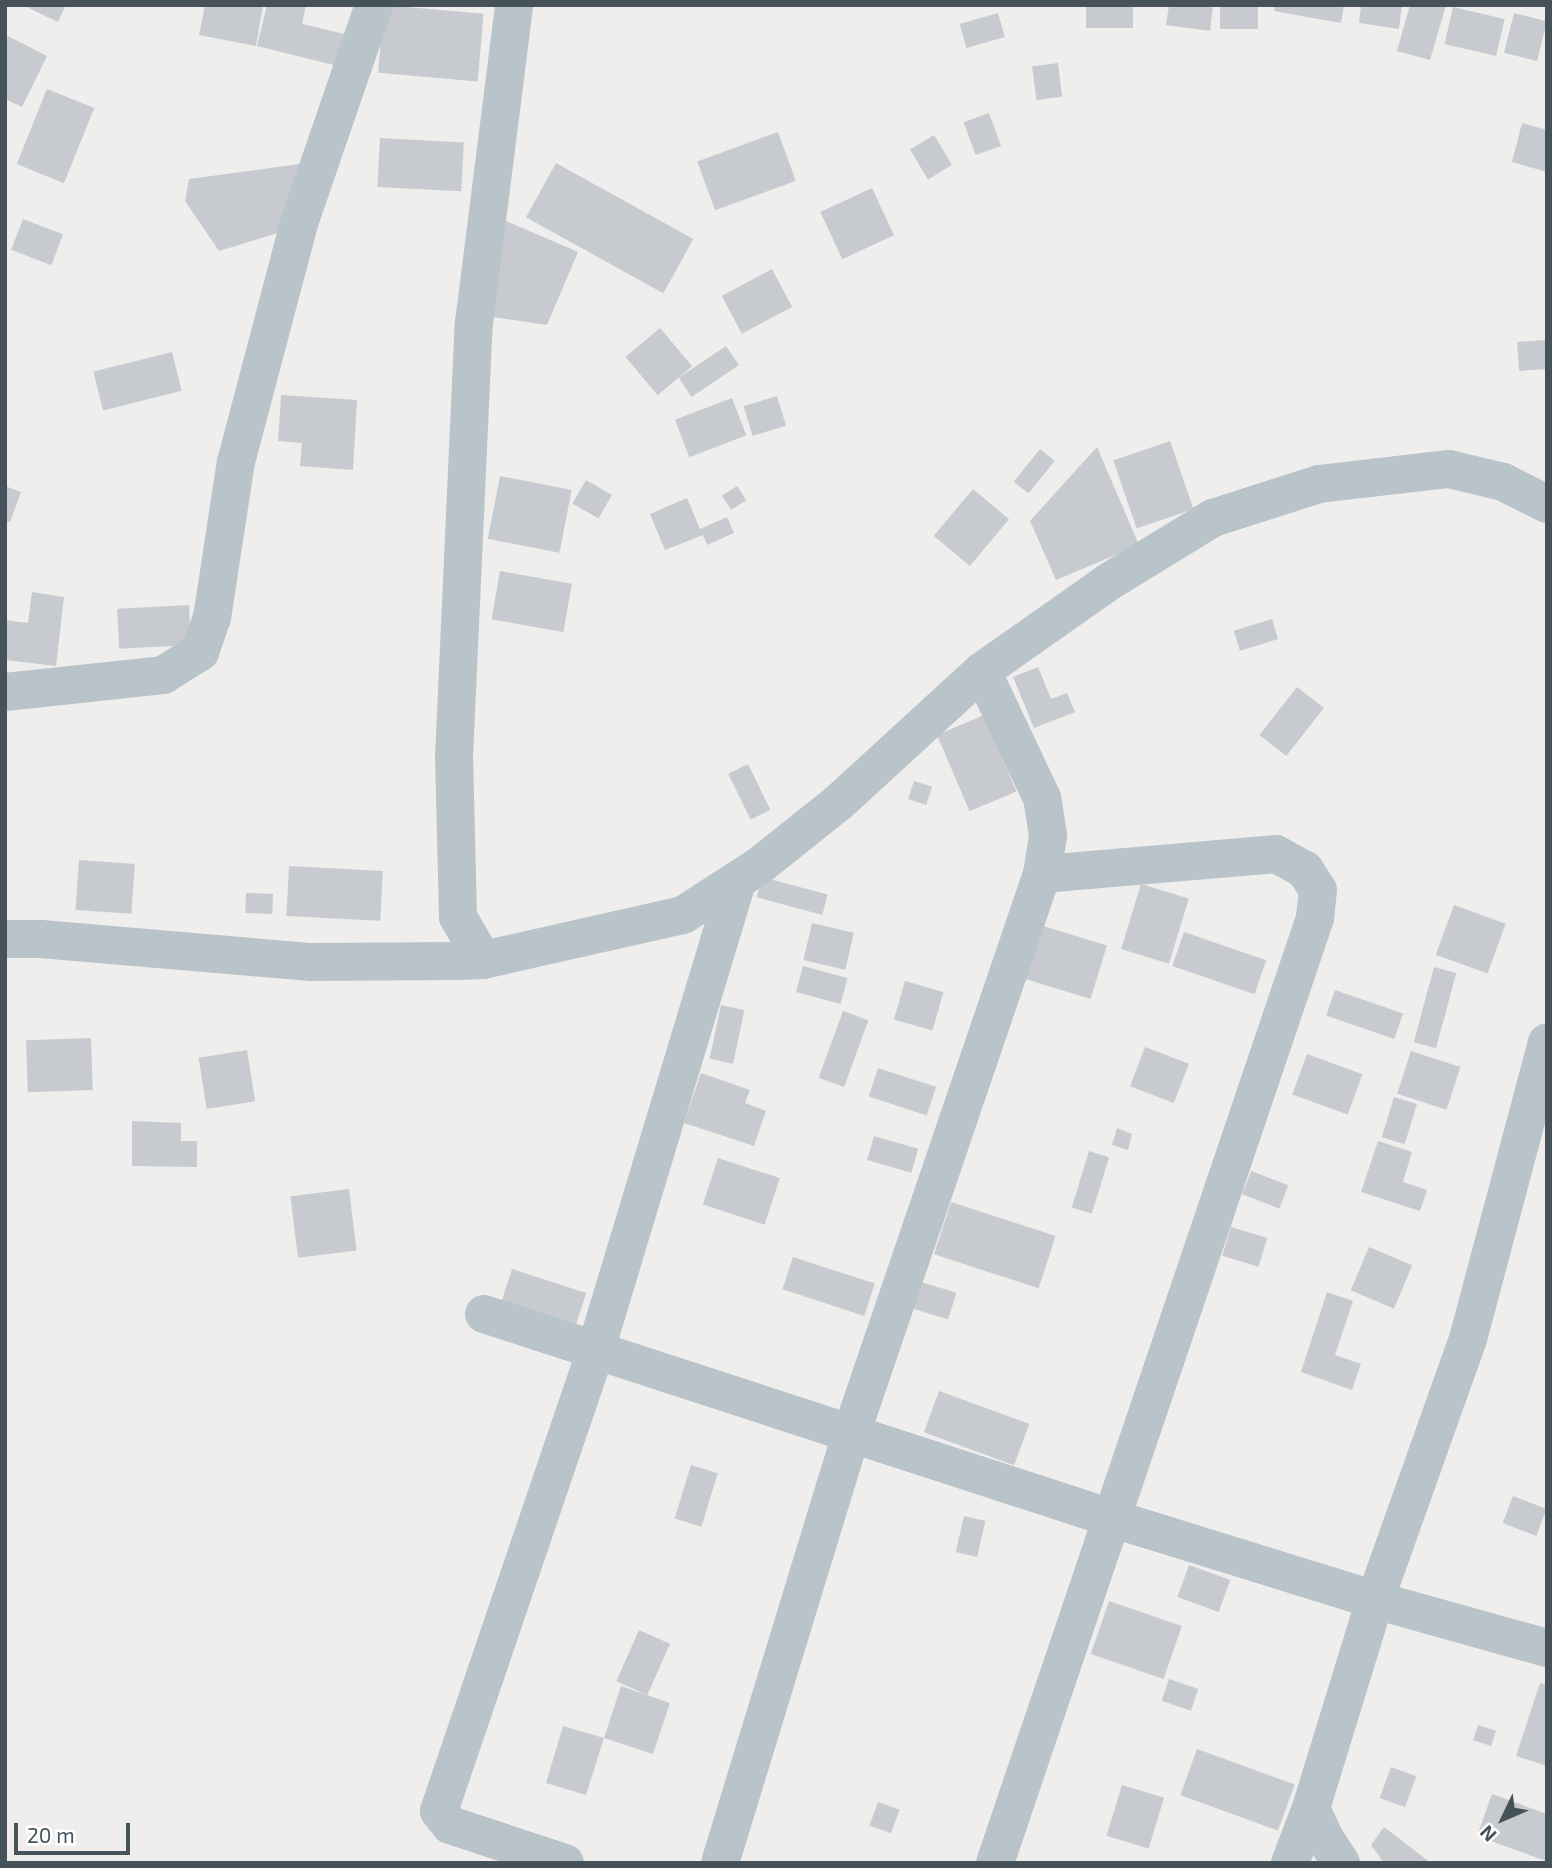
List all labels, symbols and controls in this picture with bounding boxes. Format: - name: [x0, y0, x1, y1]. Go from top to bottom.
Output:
- north arrow: [1468, 1784, 1538, 1854]
- scale bar: [18, 1808, 133, 1852]
- text: N: [1474, 1821, 1501, 1847]
- text: 20 m: [27, 1822, 75, 1847]

